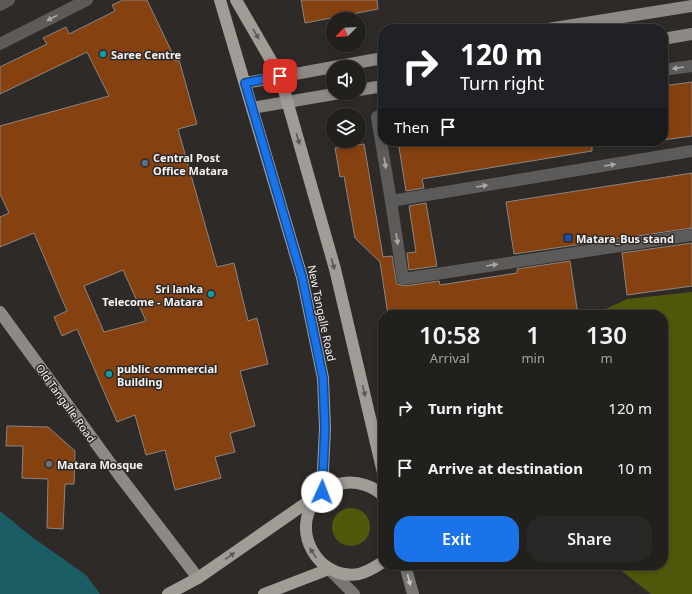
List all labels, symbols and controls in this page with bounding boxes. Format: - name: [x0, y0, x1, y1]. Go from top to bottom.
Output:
- north arrow: [326, 12, 366, 52]
- map controls: [326, 12, 366, 148]
- one-way arrow: [47, 15, 58, 21]
- one-way arrow: [252, 28, 259, 40]
- text: 120 m: [460, 35, 543, 73]
- icon: right: [394, 40, 446, 92]
- place label: Saree Centre: [111, 47, 182, 62]
- marker: Saree Centre: [98, 49, 108, 59]
- pin: [263, 59, 297, 93]
- button: sound: [326, 60, 366, 100]
- icon: arrive: [269, 65, 291, 87]
- one-way arrow: [671, 65, 684, 71]
- text: Turn right: [460, 71, 544, 95]
- button: layers: [326, 108, 366, 148]
- icon: arrive: [437, 116, 459, 138]
- text: Then: [394, 117, 429, 137]
- one-way arrow: [295, 134, 301, 146]
- place label: Central Post Office Matara: [153, 150, 228, 178]
- one-way arrow: [382, 157, 388, 169]
- marker: Central Post Office Matara: [140, 158, 150, 168]
- one-way arrow: [604, 162, 616, 168]
- one-way arrow: [476, 183, 488, 189]
- place label: Matara_Bus stand: [576, 231, 674, 246]
- one-way arrow: [394, 233, 400, 245]
- marker: Matara_Bus stand: [563, 233, 573, 243]
- one-way arrow: [331, 258, 337, 271]
- one-way arrow: [486, 262, 498, 268]
- street label: New Tangalle Road: [304, 263, 340, 363]
- place label: Sri lanka Telecome - Matara: [102, 281, 203, 309]
- marker: Sri lanka Telecome - Matara: [206, 289, 216, 299]
- text: 10:58: [419, 318, 480, 351]
- text: 1: [526, 318, 540, 351]
- text: 130: [586, 318, 627, 351]
- text: Arrival: [430, 349, 470, 367]
- text: min: [521, 349, 545, 367]
- text: m: [600, 349, 613, 367]
- street label: Old Tangalle Road: [32, 361, 100, 445]
- place label: public commercial Building: [117, 361, 217, 389]
- marker: public commercial Building: [104, 369, 114, 379]
- one-way arrow: [361, 385, 367, 397]
- icon: right: [394, 397, 416, 419]
- text: Turn right: [428, 398, 503, 418]
- text: 120 m: [608, 398, 652, 418]
- place label: Matara Mosque: [57, 457, 143, 472]
- icon: arrive: [394, 457, 416, 479]
- text: Arrive at destination: [428, 458, 583, 478]
- text: 10 m: [617, 458, 652, 478]
- marker: Matara Mosque: [44, 459, 54, 469]
- position arrow: [301, 471, 343, 513]
- button: Exit: [394, 516, 519, 562]
- button: Share: [527, 516, 652, 562]
- one-way arrow: [309, 548, 317, 558]
- one-way arrow: [225, 552, 235, 560]
- one-way arrow: [406, 574, 412, 586]

